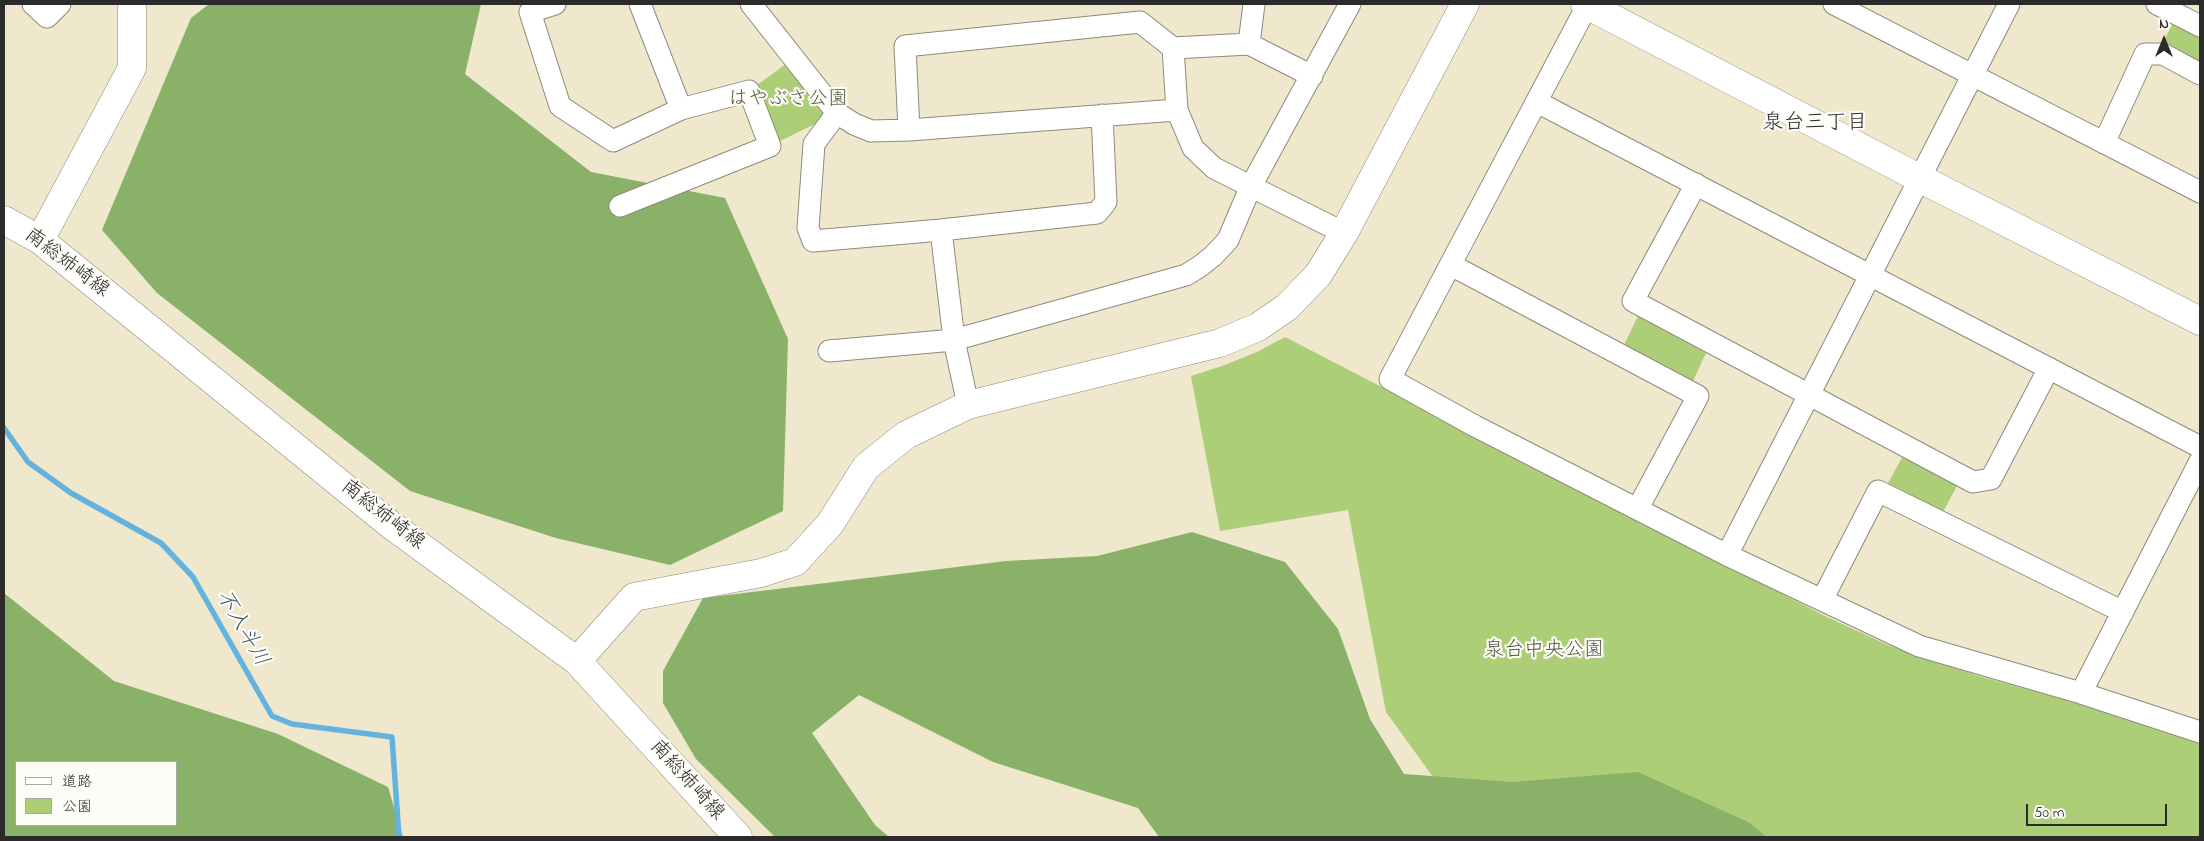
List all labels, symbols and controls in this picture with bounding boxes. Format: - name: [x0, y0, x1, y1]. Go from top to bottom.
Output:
- text: N: [2159, 14, 2169, 35]
- north arrow: [2139, 15, 2189, 65]
- park label: はやぶさ公園: [728, 89, 848, 113]
- district label: 泉台三丁目: [1763, 112, 1867, 138]
- street label: 南総姉崎線: [19, 224, 113, 304]
- street label: 南総姉崎線: [335, 476, 429, 556]
- water label: 不入斗川: [209, 586, 273, 672]
- park label: 泉台中央公園: [1484, 640, 1604, 664]
- street label: 南総姉崎線: [644, 736, 728, 826]
- legend: [15, 761, 178, 826]
- text: 道路: [62, 771, 92, 793]
- scale bar: [2029, 794, 2170, 826]
- text: 公園: [62, 796, 92, 818]
- text: 50 m: [2034, 802, 2064, 824]

